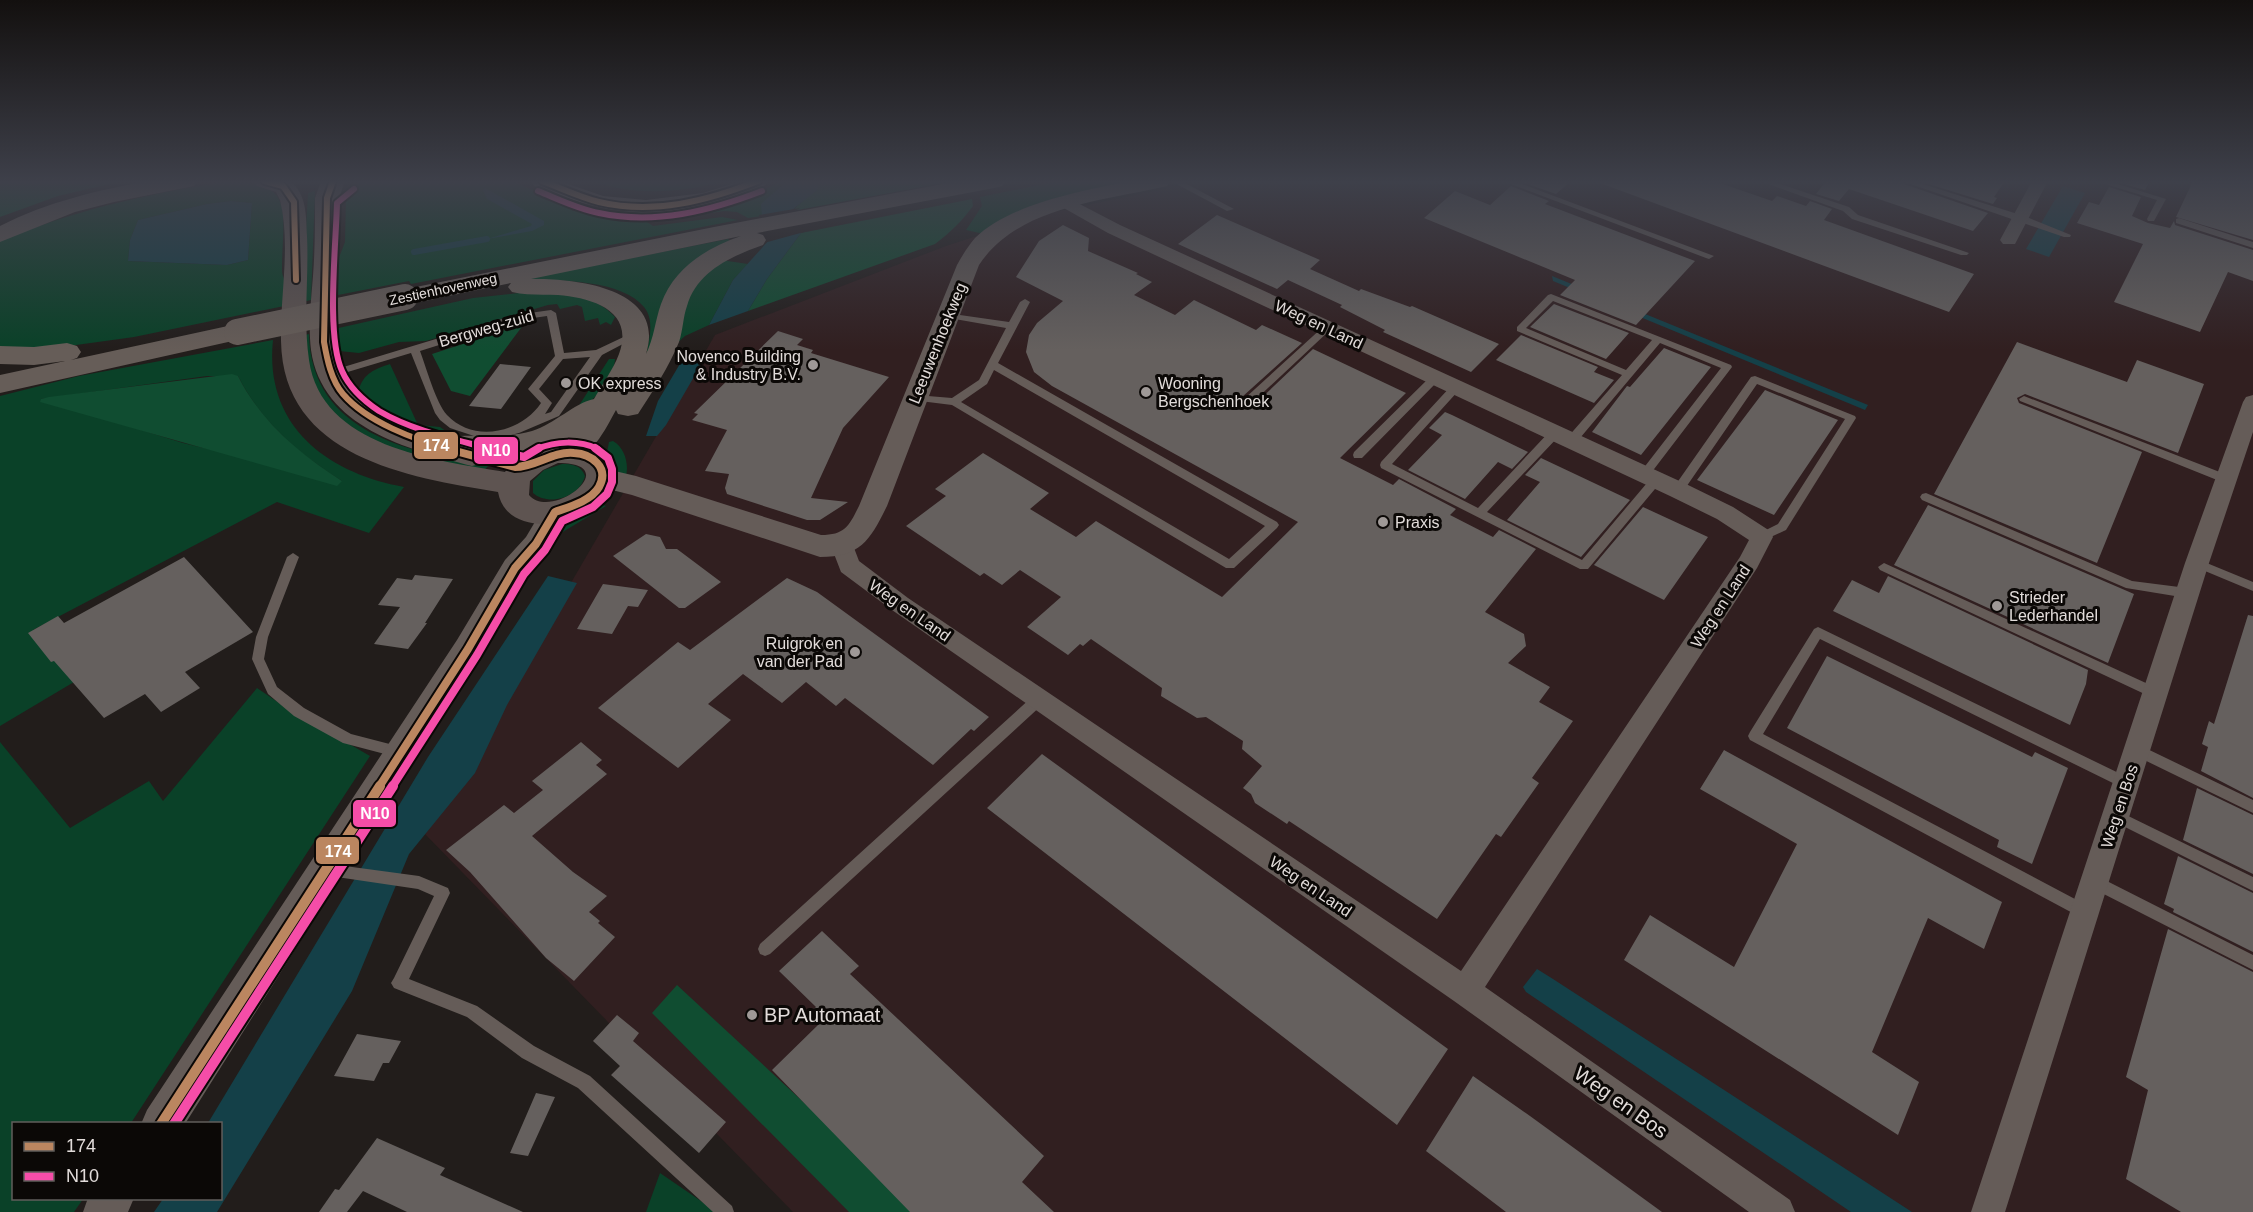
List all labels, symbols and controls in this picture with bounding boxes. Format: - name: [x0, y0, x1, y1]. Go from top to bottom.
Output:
- street label: Zestienhovenweg: [388, 270, 498, 308]
- street label: Leeuwenhoekweg: [905, 280, 970, 406]
- street label: Weg en Land: [1272, 297, 1365, 352]
- street label: Bergweg-zuid: [437, 307, 535, 350]
- place label: Novenco Building & Industry B.V.: [676, 348, 801, 383]
- marker: Novenco Building & Industry B.V.: [806, 358, 820, 372]
- place label: OK express: [578, 375, 662, 392]
- place label: Wooning Bergschenhoek: [1158, 375, 1270, 410]
- marker: OK express: [559, 376, 573, 390]
- marker: Wooning Bergschenhoek: [1139, 385, 1153, 399]
- line badge: 174: [413, 431, 459, 460]
- line badge: N10: [473, 436, 519, 465]
- text: 174: [423, 437, 449, 454]
- text: N10: [481, 442, 511, 459]
- place label: Praxis: [1395, 514, 1439, 531]
- marker: Praxis: [1376, 515, 1390, 529]
- street label: Weg en Land: [1687, 562, 1753, 651]
- street label: Weg en Land: [866, 576, 953, 645]
- place label: Strieder Lederhandel: [2009, 589, 2098, 624]
- marker: Strieder Lederhandel: [1990, 599, 2004, 613]
- place label: Ruigrok en van der Pad: [757, 635, 843, 670]
- marker: Ruigrok en van der Pad: [848, 645, 862, 659]
- street label: Weg en Bos: [2098, 762, 2141, 850]
- line badge: N10: [352, 799, 397, 828]
- text: N10: [360, 805, 390, 822]
- line badge: 174: [315, 836, 360, 865]
- text: 174: [325, 843, 351, 860]
- street label: Weg en Land: [1267, 853, 1355, 920]
- place label: BP Automaat: [764, 1004, 881, 1026]
- marker: BP Automaat: [745, 1008, 759, 1022]
- street label: Weg en Bos: [1570, 1062, 1672, 1142]
- legend: [12, 1122, 222, 1200]
- text: 174: [66, 1136, 96, 1156]
- text: N10: [66, 1166, 99, 1186]

